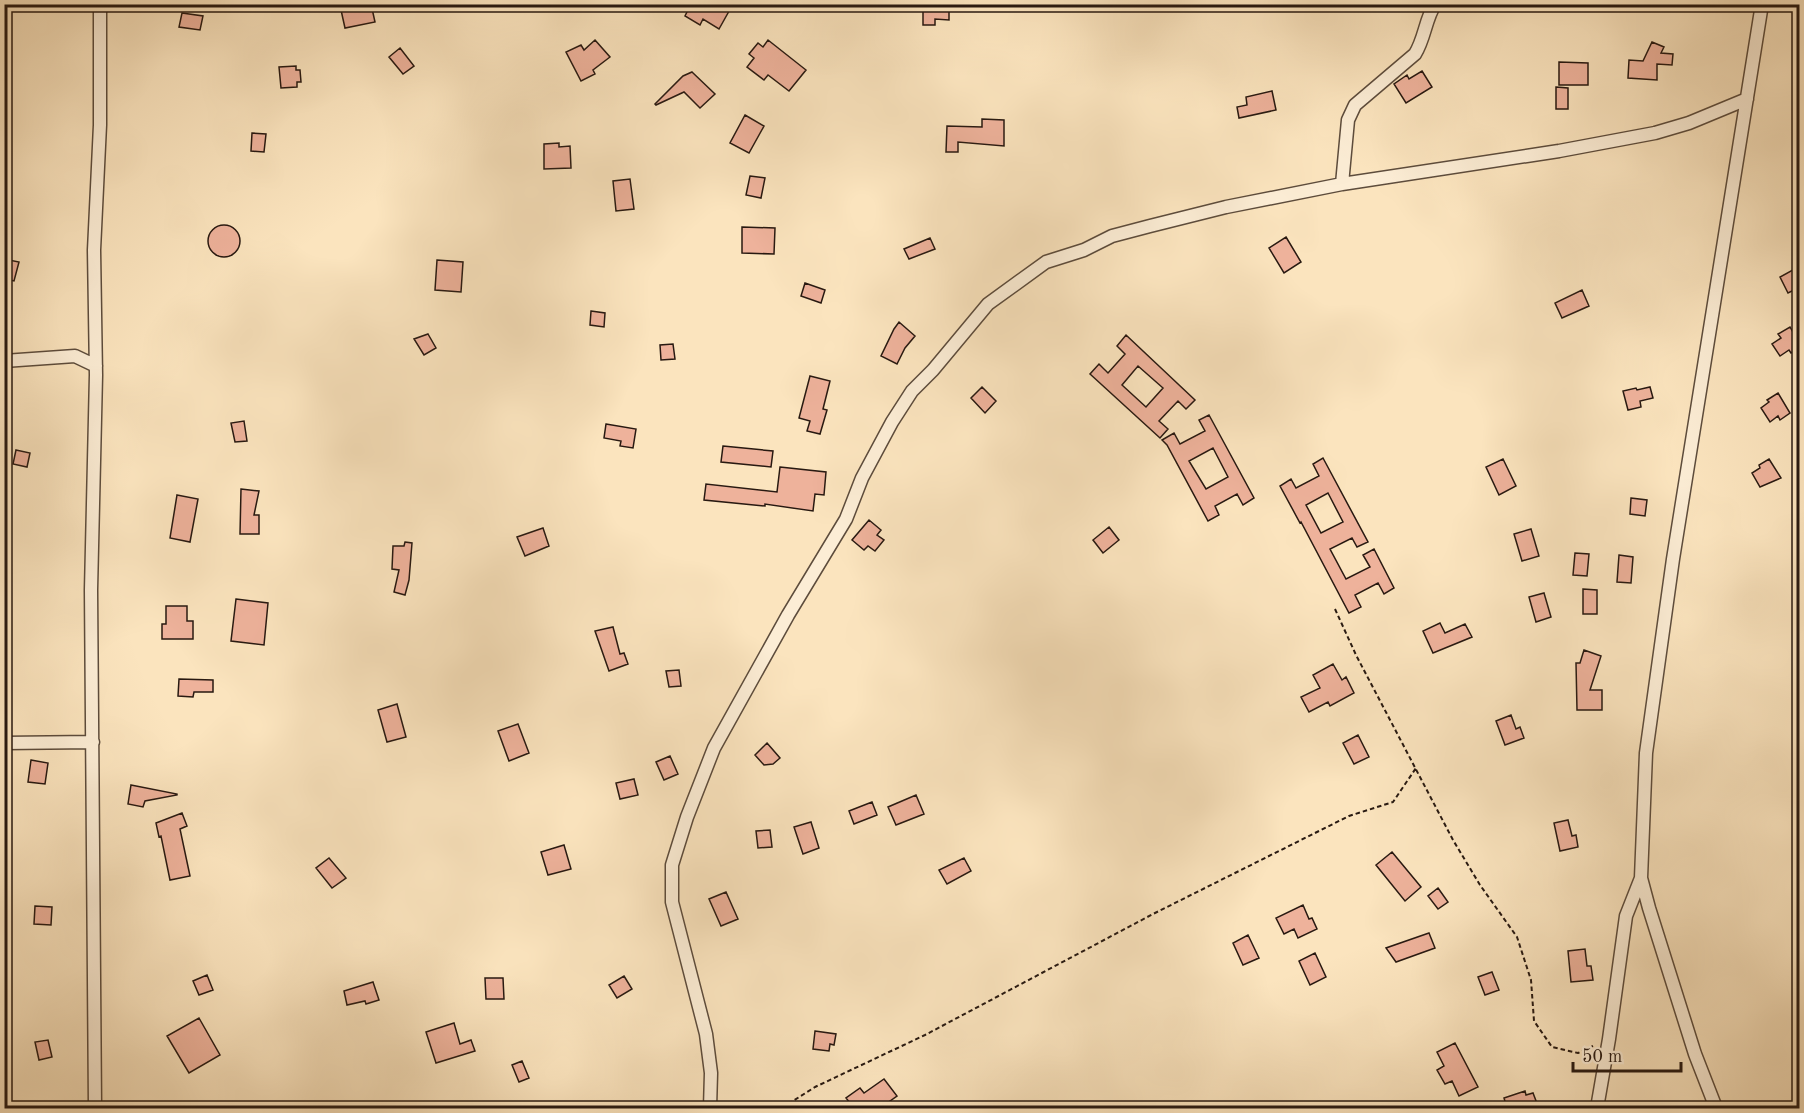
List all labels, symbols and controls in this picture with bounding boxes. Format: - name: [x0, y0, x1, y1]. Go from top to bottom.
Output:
- scale bar: [1573, 1035, 1681, 1073]
- text: 50 m: [1582, 1048, 1622, 1066]

